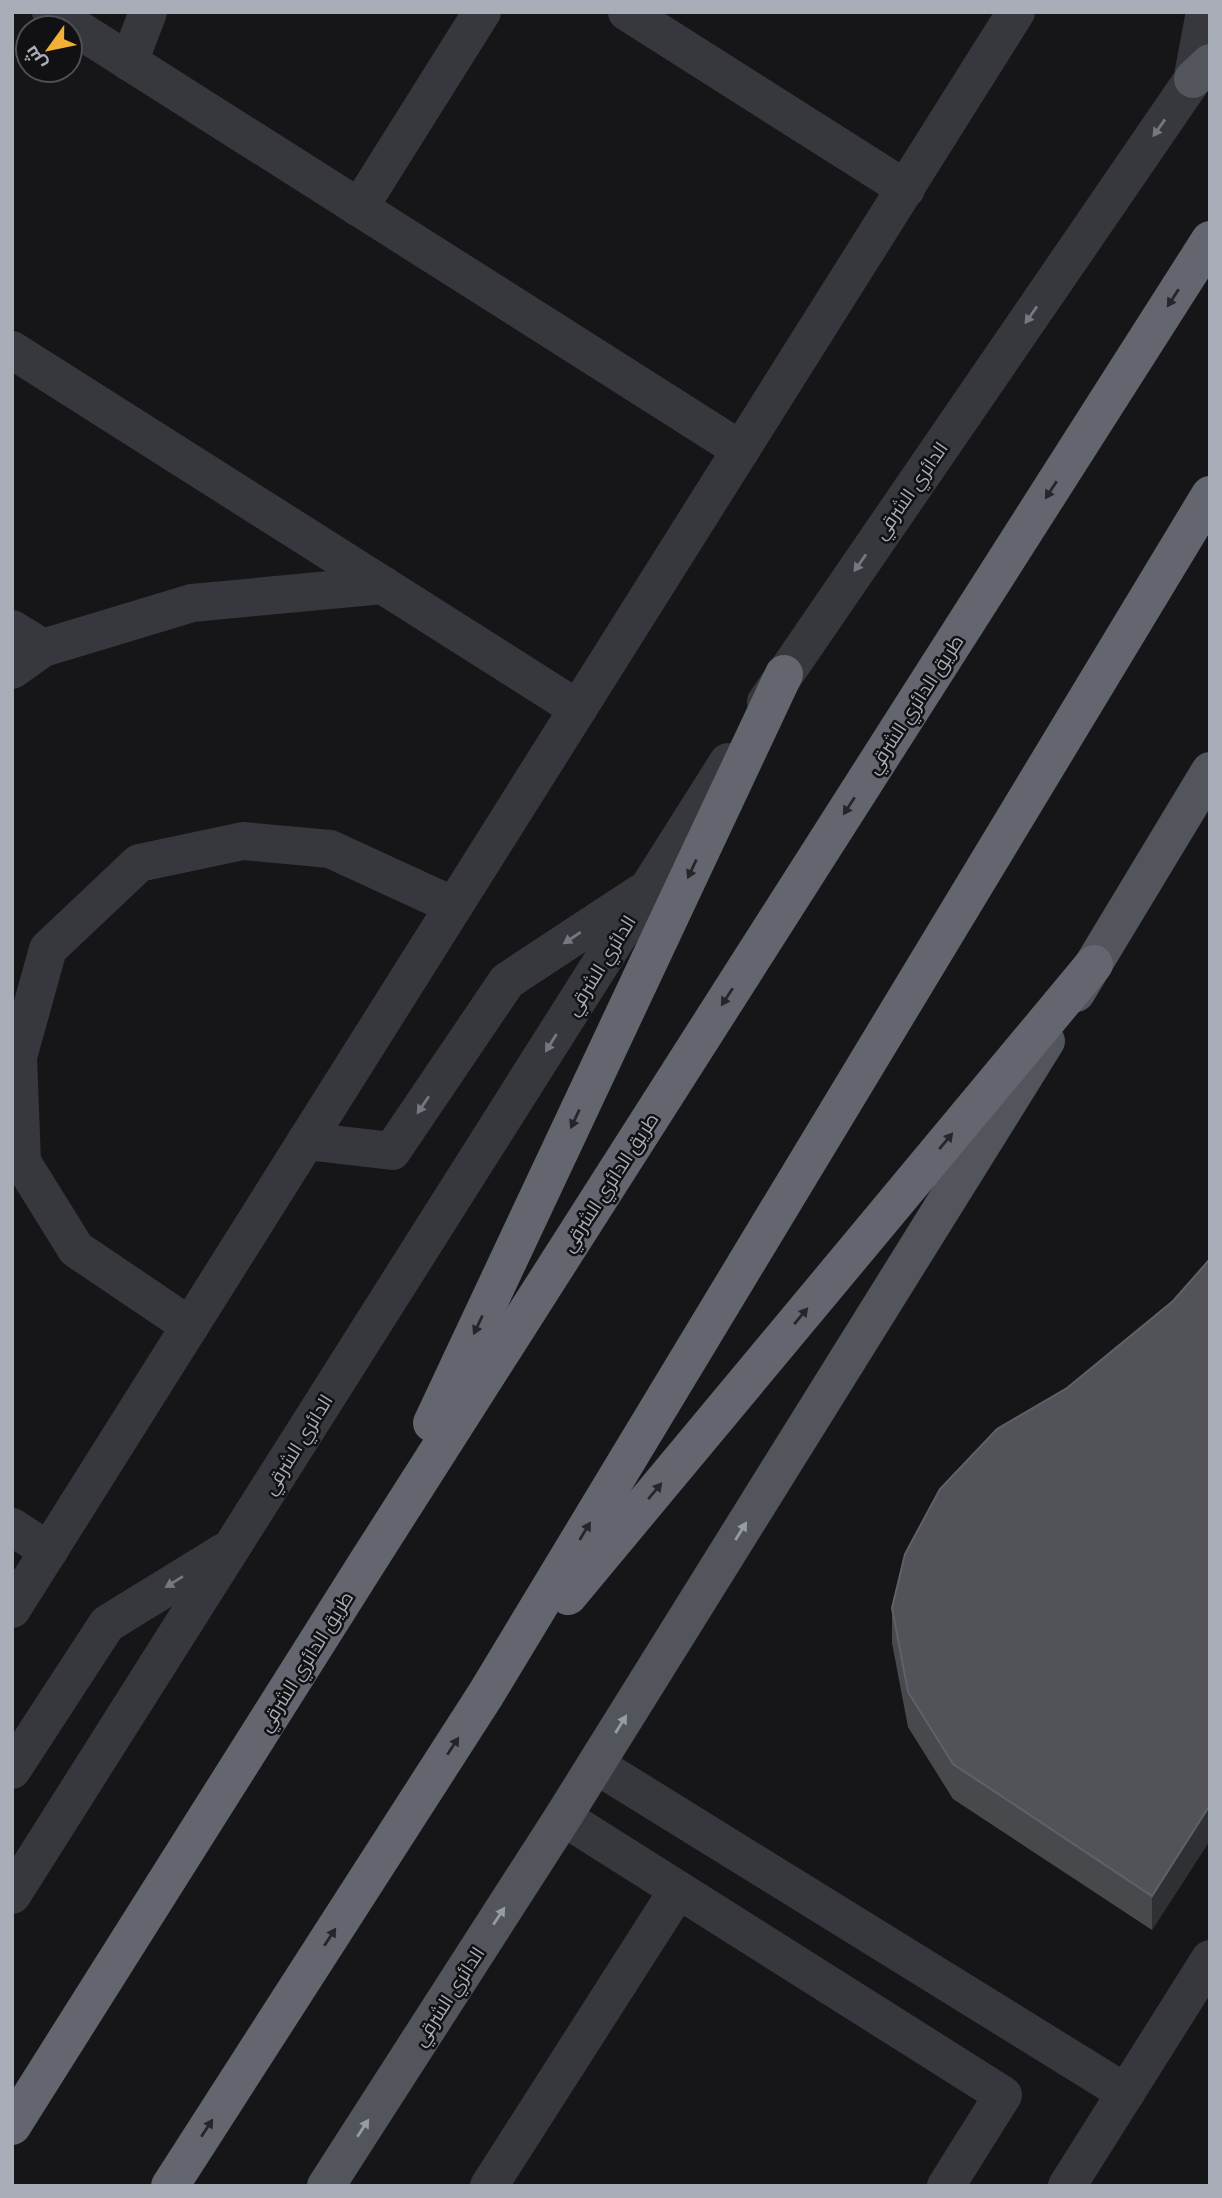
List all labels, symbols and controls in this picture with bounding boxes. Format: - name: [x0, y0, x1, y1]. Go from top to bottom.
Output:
- north arrow: [14, 14, 84, 84]
- text: ش: [18, 41, 51, 75]
- one-way arrow: [1153, 118, 1166, 137]
- one-way arrow: [1166, 289, 1180, 307]
- one-way arrow: [1024, 305, 1037, 325]
- street label: الدائري الشرقي: [868, 437, 955, 546]
- one-way arrow: [1044, 480, 1057, 499]
- one-way arrow: [853, 554, 867, 572]
- street label: طريق الدائري الشرقي: [861, 630, 971, 780]
- one-way arrow: [843, 796, 856, 815]
- one-way arrow: [686, 859, 698, 879]
- street label: الدائري الشرقي: [560, 911, 643, 1021]
- one-way arrow: [563, 931, 582, 944]
- one-way arrow: [721, 988, 734, 1007]
- one-way arrow: [545, 1033, 558, 1052]
- one-way arrow: [417, 1095, 430, 1115]
- street label: طريق الدائري الشرقي: [556, 1108, 666, 1258]
- one-way arrow: [569, 1109, 580, 1129]
- one-way arrow: [938, 1133, 953, 1150]
- one-way arrow: [793, 1308, 808, 1325]
- one-way arrow: [472, 1315, 484, 1335]
- street label: الدائري الشرقي: [257, 1390, 340, 1500]
- one-way arrow: [647, 1482, 663, 1500]
- one-way arrow: [578, 1521, 591, 1541]
- one-way arrow: [735, 1521, 748, 1540]
- one-way arrow: [164, 1576, 184, 1589]
- street label: طريق الدائري الشرقي: [253, 1587, 361, 1737]
- one-way arrow: [614, 1714, 627, 1734]
- one-way arrow: [446, 1737, 460, 1755]
- one-way arrow: [493, 1907, 506, 1926]
- one-way arrow: [323, 1927, 336, 1947]
- street label: الدائري الشرقي: [407, 1942, 492, 2052]
- one-way arrow: [200, 2119, 213, 2138]
- one-way arrow: [357, 2119, 370, 2138]

